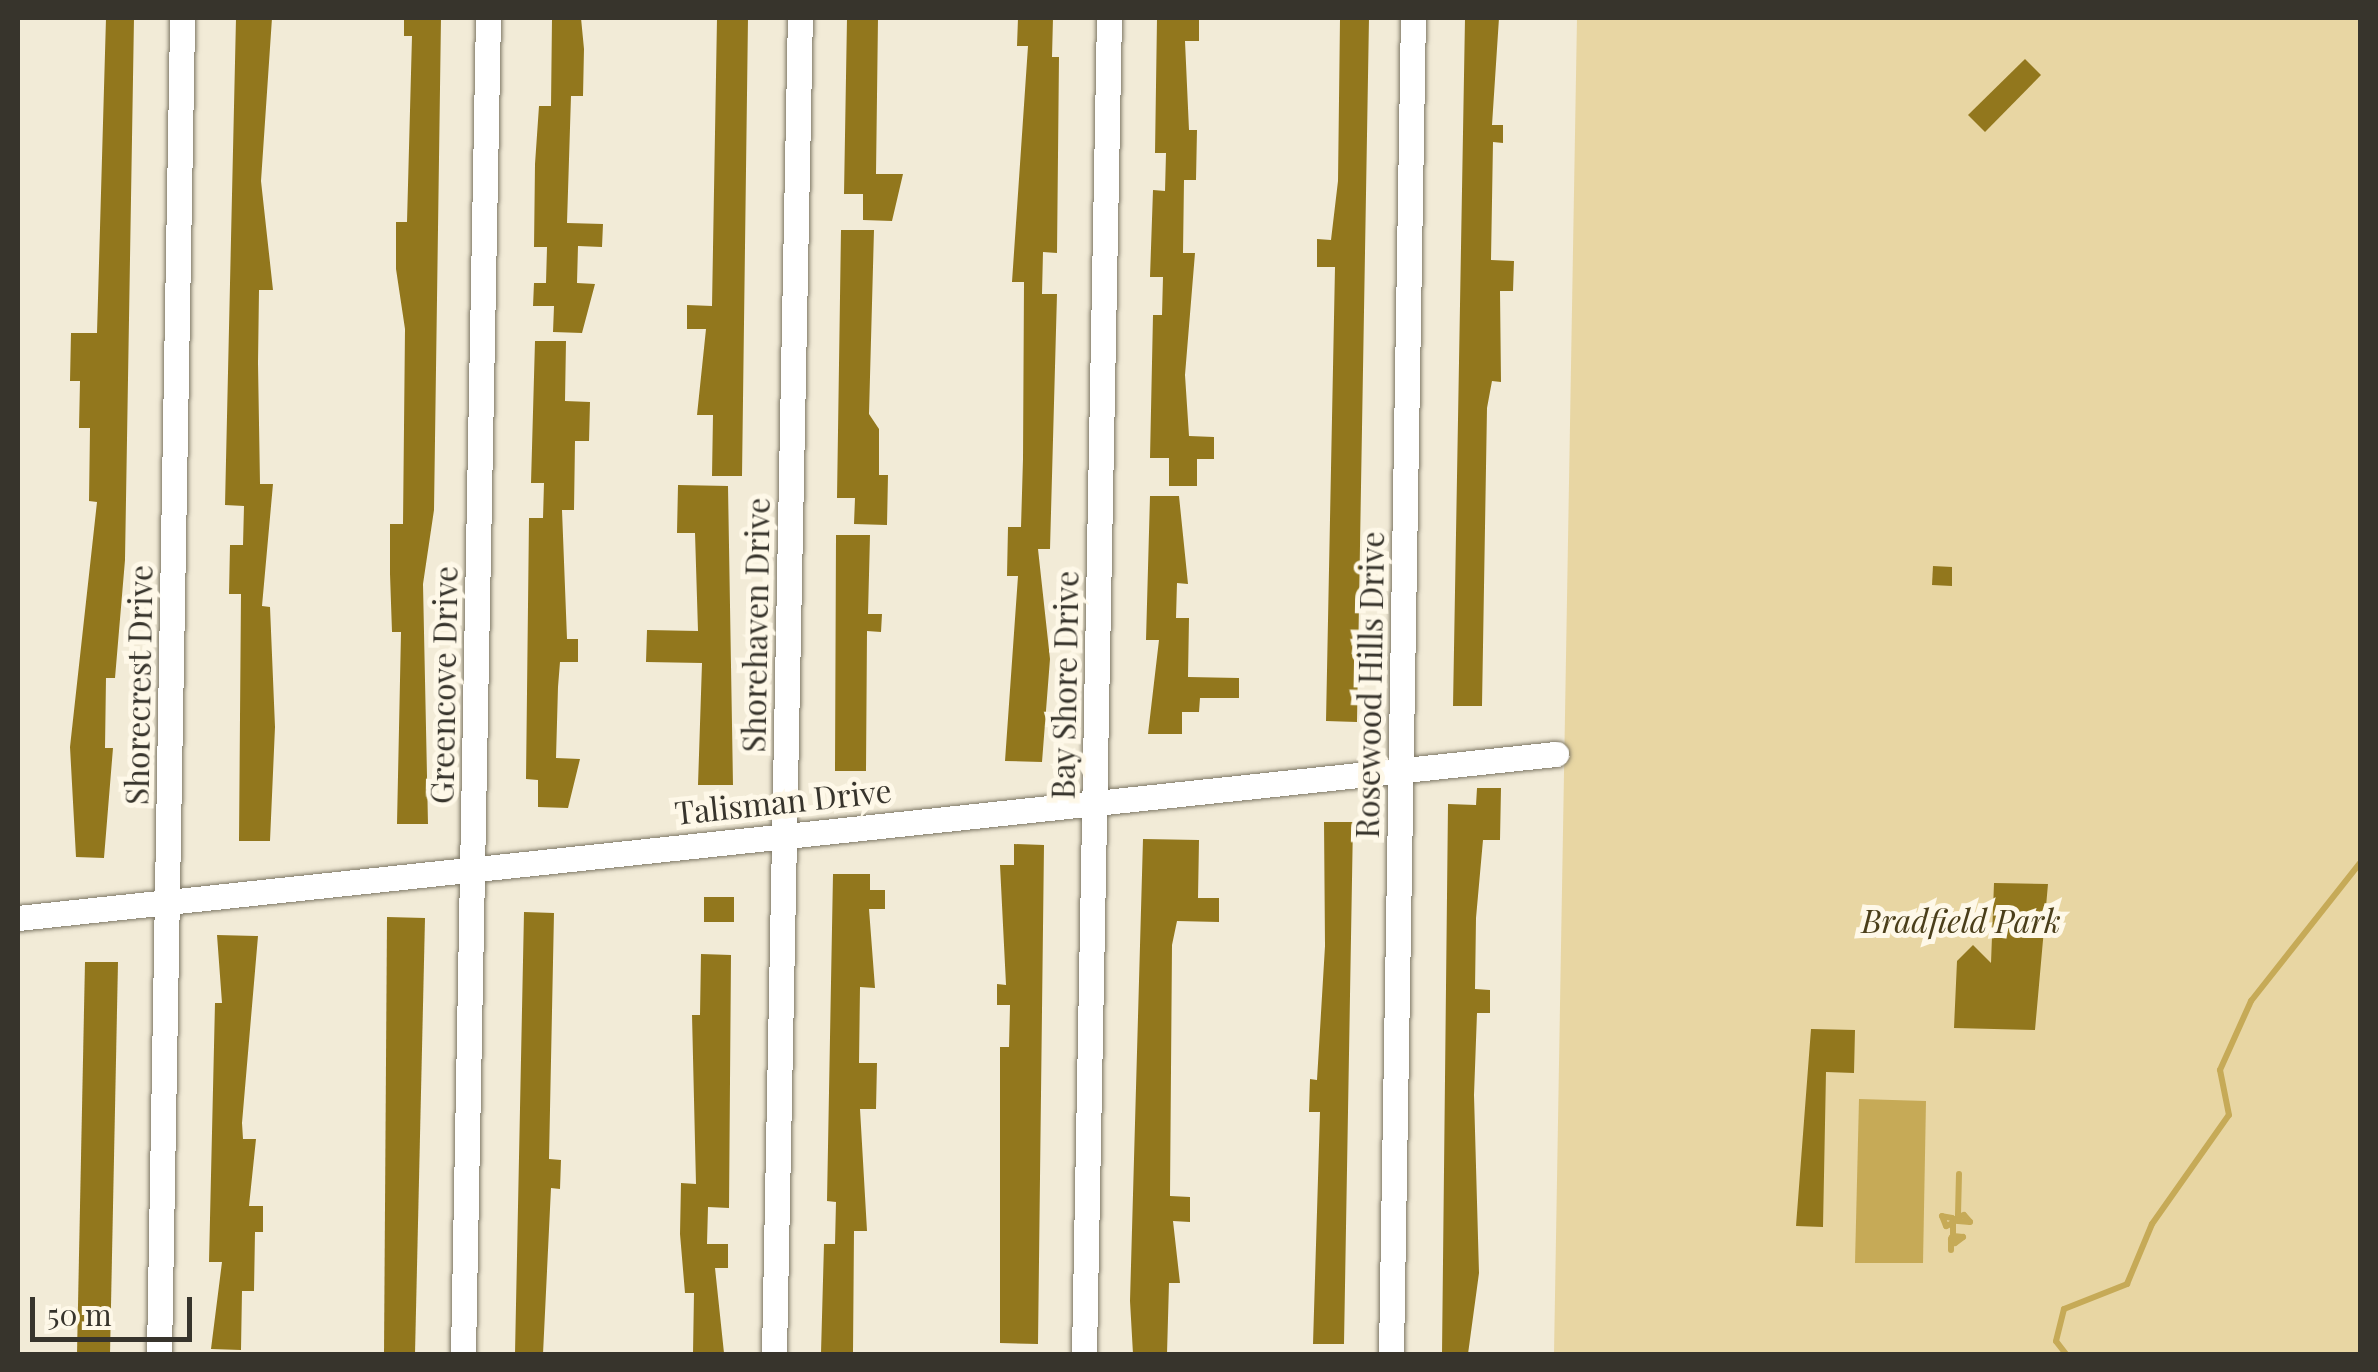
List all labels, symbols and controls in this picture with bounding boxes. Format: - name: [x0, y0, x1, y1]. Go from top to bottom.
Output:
- street label: Shorehaven Drive: [734, 497, 776, 753]
- street label: Rosewood Hills Drive: [1347, 531, 1391, 839]
- street label: Shorecrest Drive: [117, 564, 159, 806]
- street label: Greencove Drive: [422, 566, 464, 804]
- street label: Bay Shore Drive: [1043, 570, 1085, 800]
- street label: Talisman Drive: [673, 771, 893, 831]
- park label: Bradfield Park: [1861, 901, 2061, 939]
- scale bar: [35, 1277, 198, 1339]
- text: 50 m: [47, 1294, 112, 1334]

